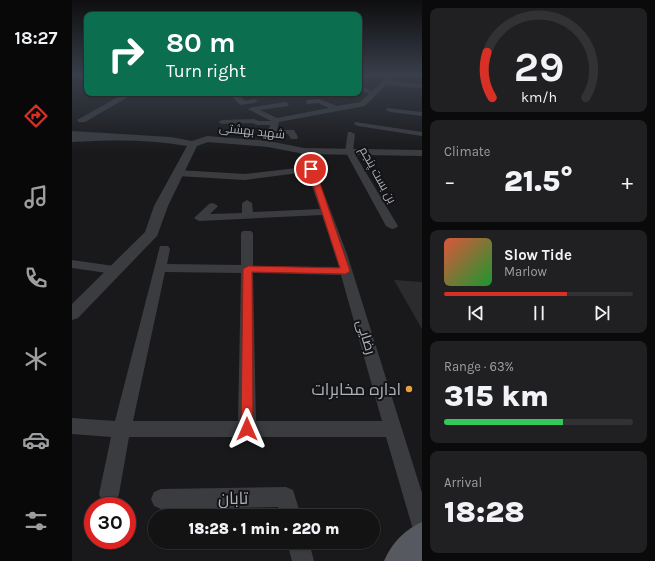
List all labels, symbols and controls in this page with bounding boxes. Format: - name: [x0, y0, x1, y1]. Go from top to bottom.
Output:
- text: 80 m: [166, 26, 235, 59]
- text: 18:27: [15, 27, 57, 49]
- icon: right: [100, 28, 152, 80]
- text: 29: [513, 43, 564, 91]
- text: Turn right: [166, 60, 246, 82]
- text: km/h: [520, 89, 557, 106]
- icon: directions: [22, 102, 50, 130]
- street label: شهید بهشتی: [218, 121, 286, 141]
- street label: بن بست پنجم: [355, 144, 399, 207]
- text: Climate: [444, 144, 490, 159]
- pin: [294, 152, 328, 186]
- icon: arrive: [300, 158, 322, 180]
- text: 21.5°: [504, 163, 573, 199]
- text: −: [444, 169, 456, 195]
- text: +: [621, 169, 633, 195]
- icon: music: [22, 183, 50, 211]
- text: Slow Tide: [504, 246, 572, 264]
- icon: phone: [22, 264, 50, 292]
- text: Marlow: [504, 264, 547, 279]
- icon: previous: [465, 302, 487, 324]
- icon: pause: [528, 302, 550, 324]
- icon: next: [591, 302, 613, 324]
- street label: رضایی: [353, 318, 379, 356]
- icon: climate: [22, 345, 50, 373]
- text: Range · 63%: [444, 359, 514, 374]
- text: 315 km: [444, 378, 549, 414]
- place label: اداره مخابرات: [311, 379, 401, 400]
- marker: اداره مخابرات: [404, 384, 414, 394]
- position arrow: [226, 408, 268, 450]
- icon: car: [22, 426, 50, 454]
- text: Arrival: [444, 475, 482, 490]
- street label: تابان: [218, 488, 249, 509]
- text: 18:28: [444, 494, 525, 530]
- speed limit sign: 30: [84, 497, 136, 549]
- icon: filters: [22, 507, 50, 535]
- text: 18:28 · 1 min · 220 m: [189, 520, 339, 538]

